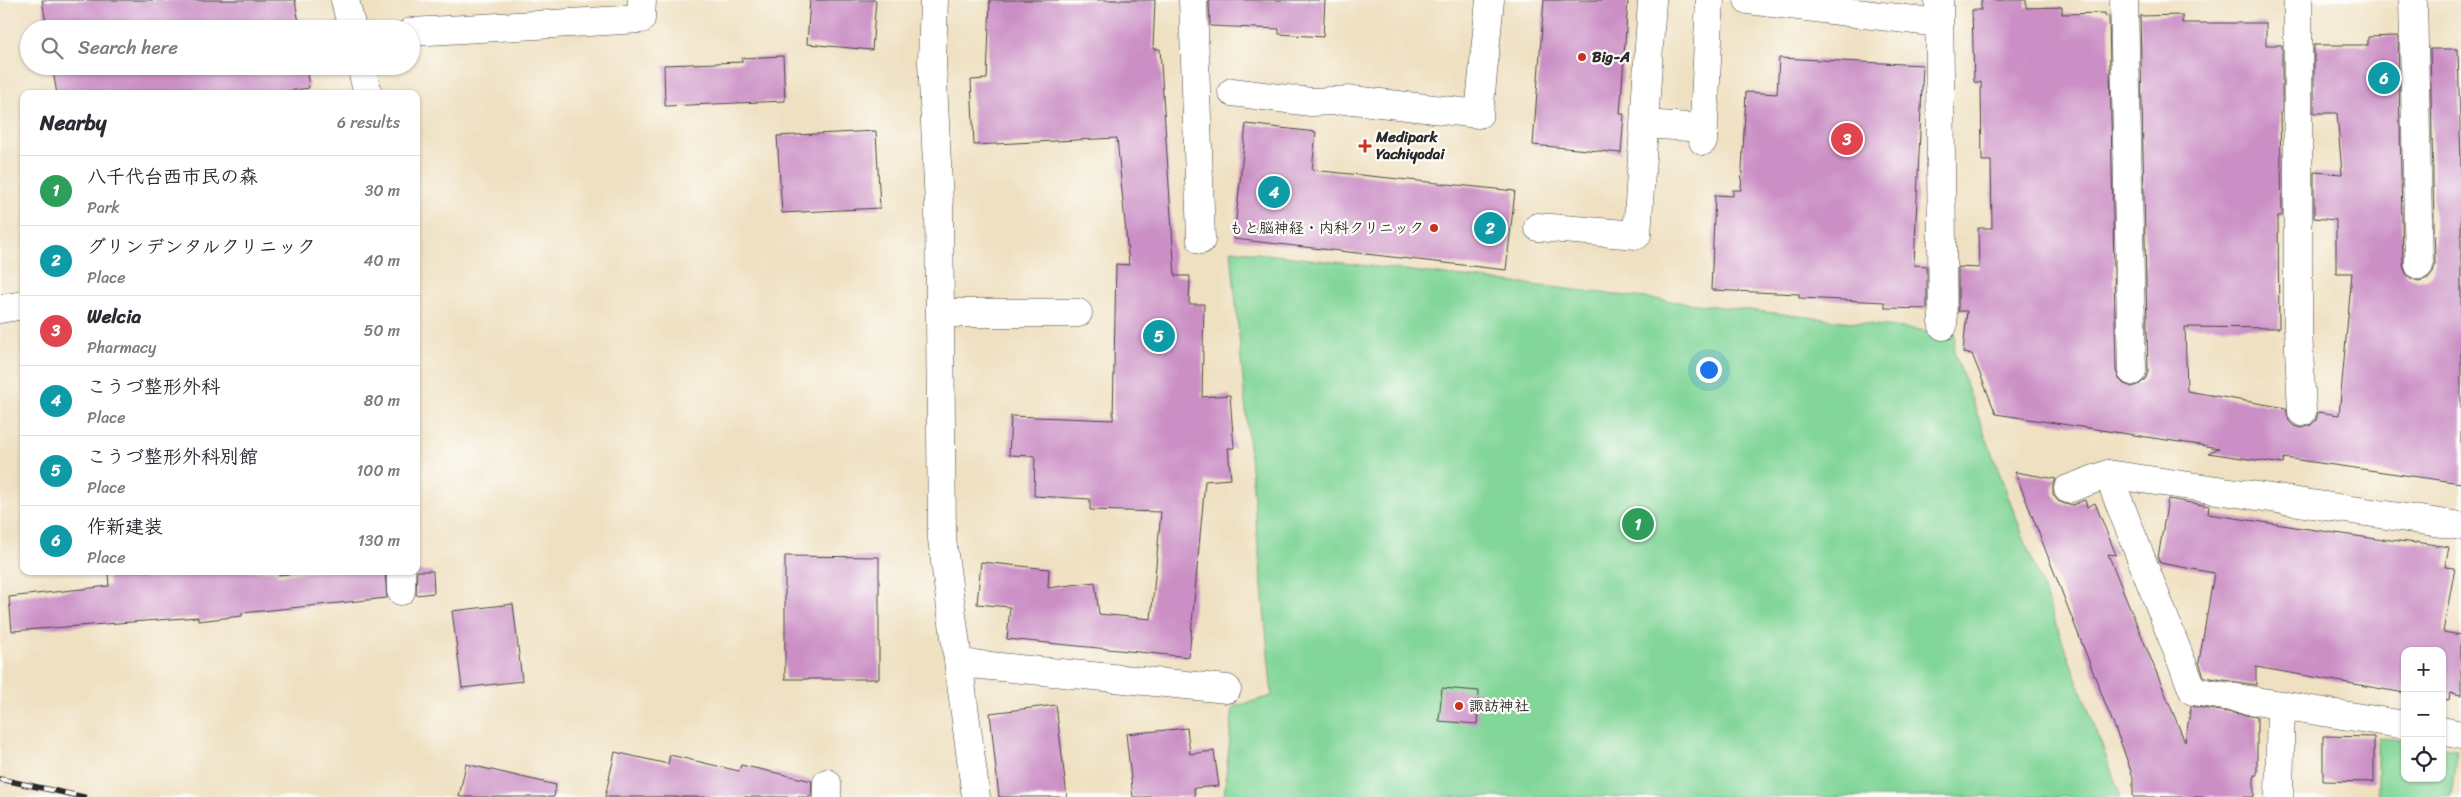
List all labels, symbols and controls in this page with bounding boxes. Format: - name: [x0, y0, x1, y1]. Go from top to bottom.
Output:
- search box: [20, 20, 420, 75]
- text: Search here: [78, 31, 178, 64]
- icon: search: [38, 34, 66, 62]
- place label: Big-A: [1592, 44, 1630, 70]
- marker: Big-A: [1576, 51, 1588, 63]
- pin: 6: [2368, 59, 2400, 97]
- text: Nearby: [40, 104, 106, 142]
- text: 6 results: [337, 108, 400, 137]
- pin: 3: [1831, 120, 1863, 158]
- place label: Medipark Yachiyodai: [1375, 124, 1445, 167]
- marker: Medipark Yachiyodai: [1358, 139, 1372, 153]
- text: 八千代台西市民の森: [87, 160, 258, 193]
- pin: 4: [1258, 173, 1290, 211]
- text: 1: [53, 176, 59, 205]
- text: 30 m: [365, 176, 400, 205]
- text: Park: [87, 193, 120, 222]
- pin: 2: [1474, 209, 1506, 247]
- place label: もと脳神経・内科クリニック: [1229, 215, 1424, 241]
- marker: もと脳神経・内科クリニック: [1428, 222, 1440, 234]
- text: グリンデンタルクリニック: [87, 230, 316, 263]
- text: 2: [51, 246, 61, 275]
- text: 40 m: [363, 246, 400, 275]
- text: Place: [87, 263, 126, 292]
- text: Welcia: [87, 300, 141, 333]
- text: 3: [52, 316, 60, 345]
- text: 50 m: [364, 316, 400, 345]
- pin: 5: [1143, 317, 1175, 355]
- text: Pharmacy: [87, 333, 156, 362]
- your location: [1696, 357, 1722, 383]
- text: こうづ整形外科: [87, 370, 220, 403]
- text: 4: [51, 386, 61, 415]
- text: 80 m: [364, 386, 400, 415]
- text: Place: [87, 403, 126, 432]
- text: こうづ整形外科別館: [87, 440, 258, 473]
- text: 5: [51, 456, 61, 485]
- text: 100 m: [356, 456, 400, 485]
- text: Place: [87, 473, 126, 502]
- pin: 1: [1622, 505, 1654, 543]
- text: 作新建装: [87, 510, 163, 543]
- text: 6: [51, 526, 61, 555]
- text: 130 m: [358, 526, 400, 555]
- text: Place: [87, 543, 126, 572]
- map controls: [2401, 647, 2446, 782]
- button: +: [2401, 647, 2446, 692]
- button: −: [2401, 692, 2446, 737]
- place label: 諏訪神社: [1469, 693, 1529, 719]
- marker: 諏訪神社: [1453, 700, 1465, 712]
- button: locate: [2401, 737, 2446, 782]

